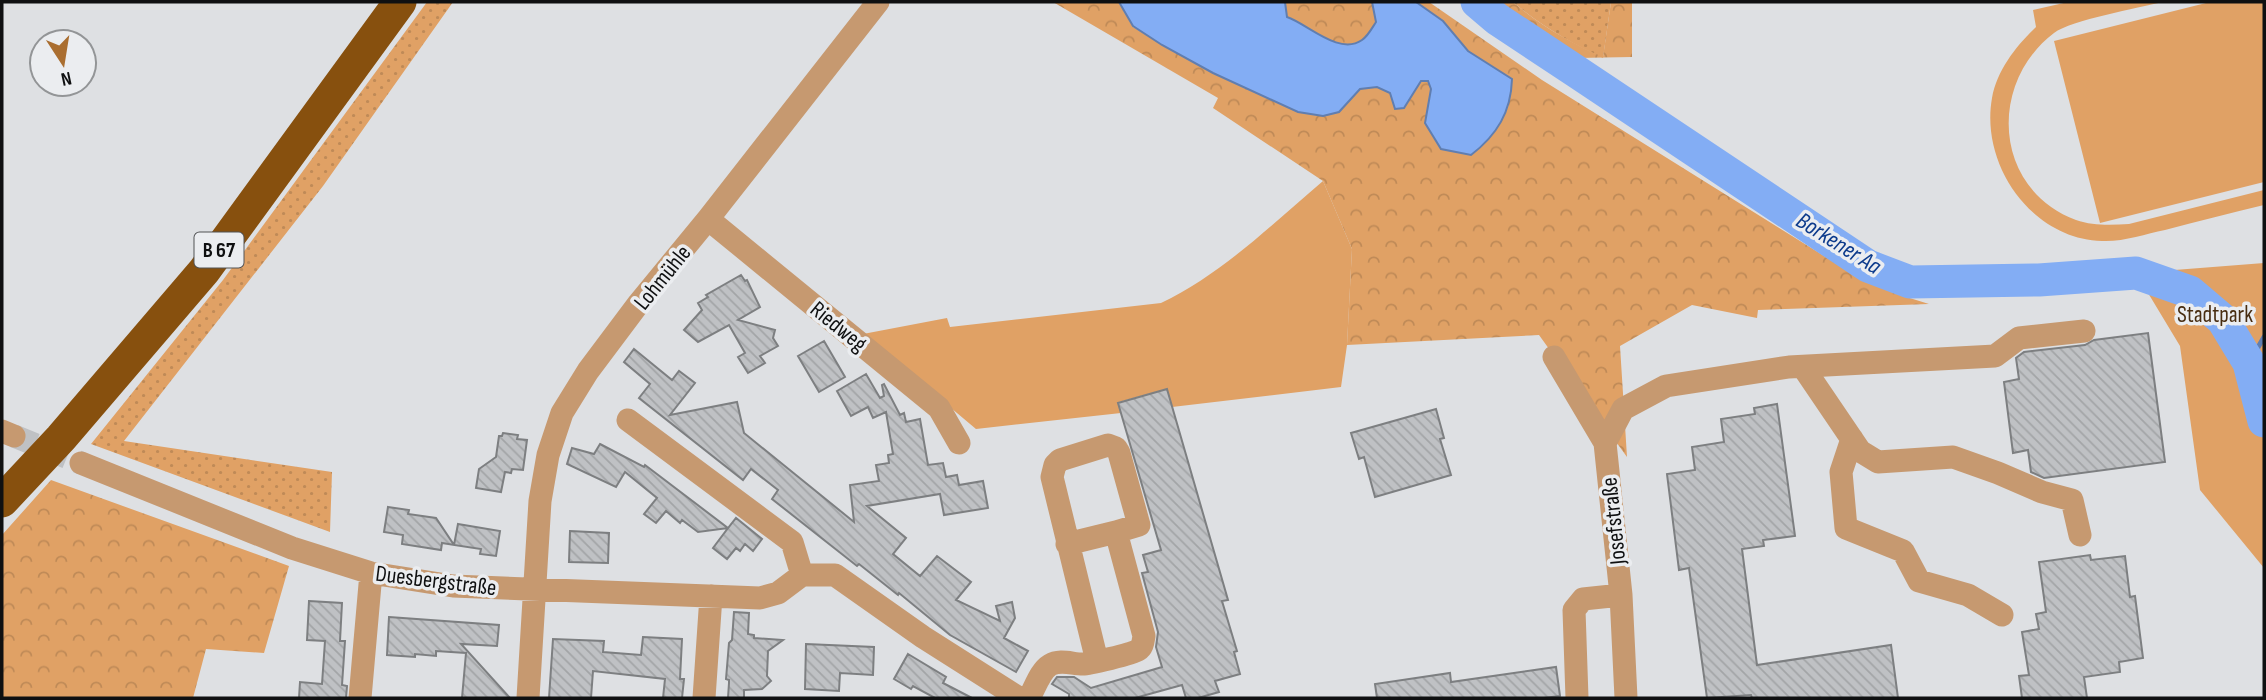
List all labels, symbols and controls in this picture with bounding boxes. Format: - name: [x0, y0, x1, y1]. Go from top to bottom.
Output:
- north arrow: [28, 28, 98, 98]
- text: N: [59, 66, 74, 90]
- water label: Borkener Aa: [1791, 206, 1887, 281]
- road number: B 67: [194, 232, 244, 268]
- street label: Lohmühle: [628, 240, 697, 316]
- street label: Riedweg: [804, 295, 872, 358]
- park label: Stadtpark: [2177, 301, 2253, 329]
- street label: Josefstraße: [1595, 476, 1633, 567]
- street label: Duesbergstraße: [374, 560, 498, 602]

